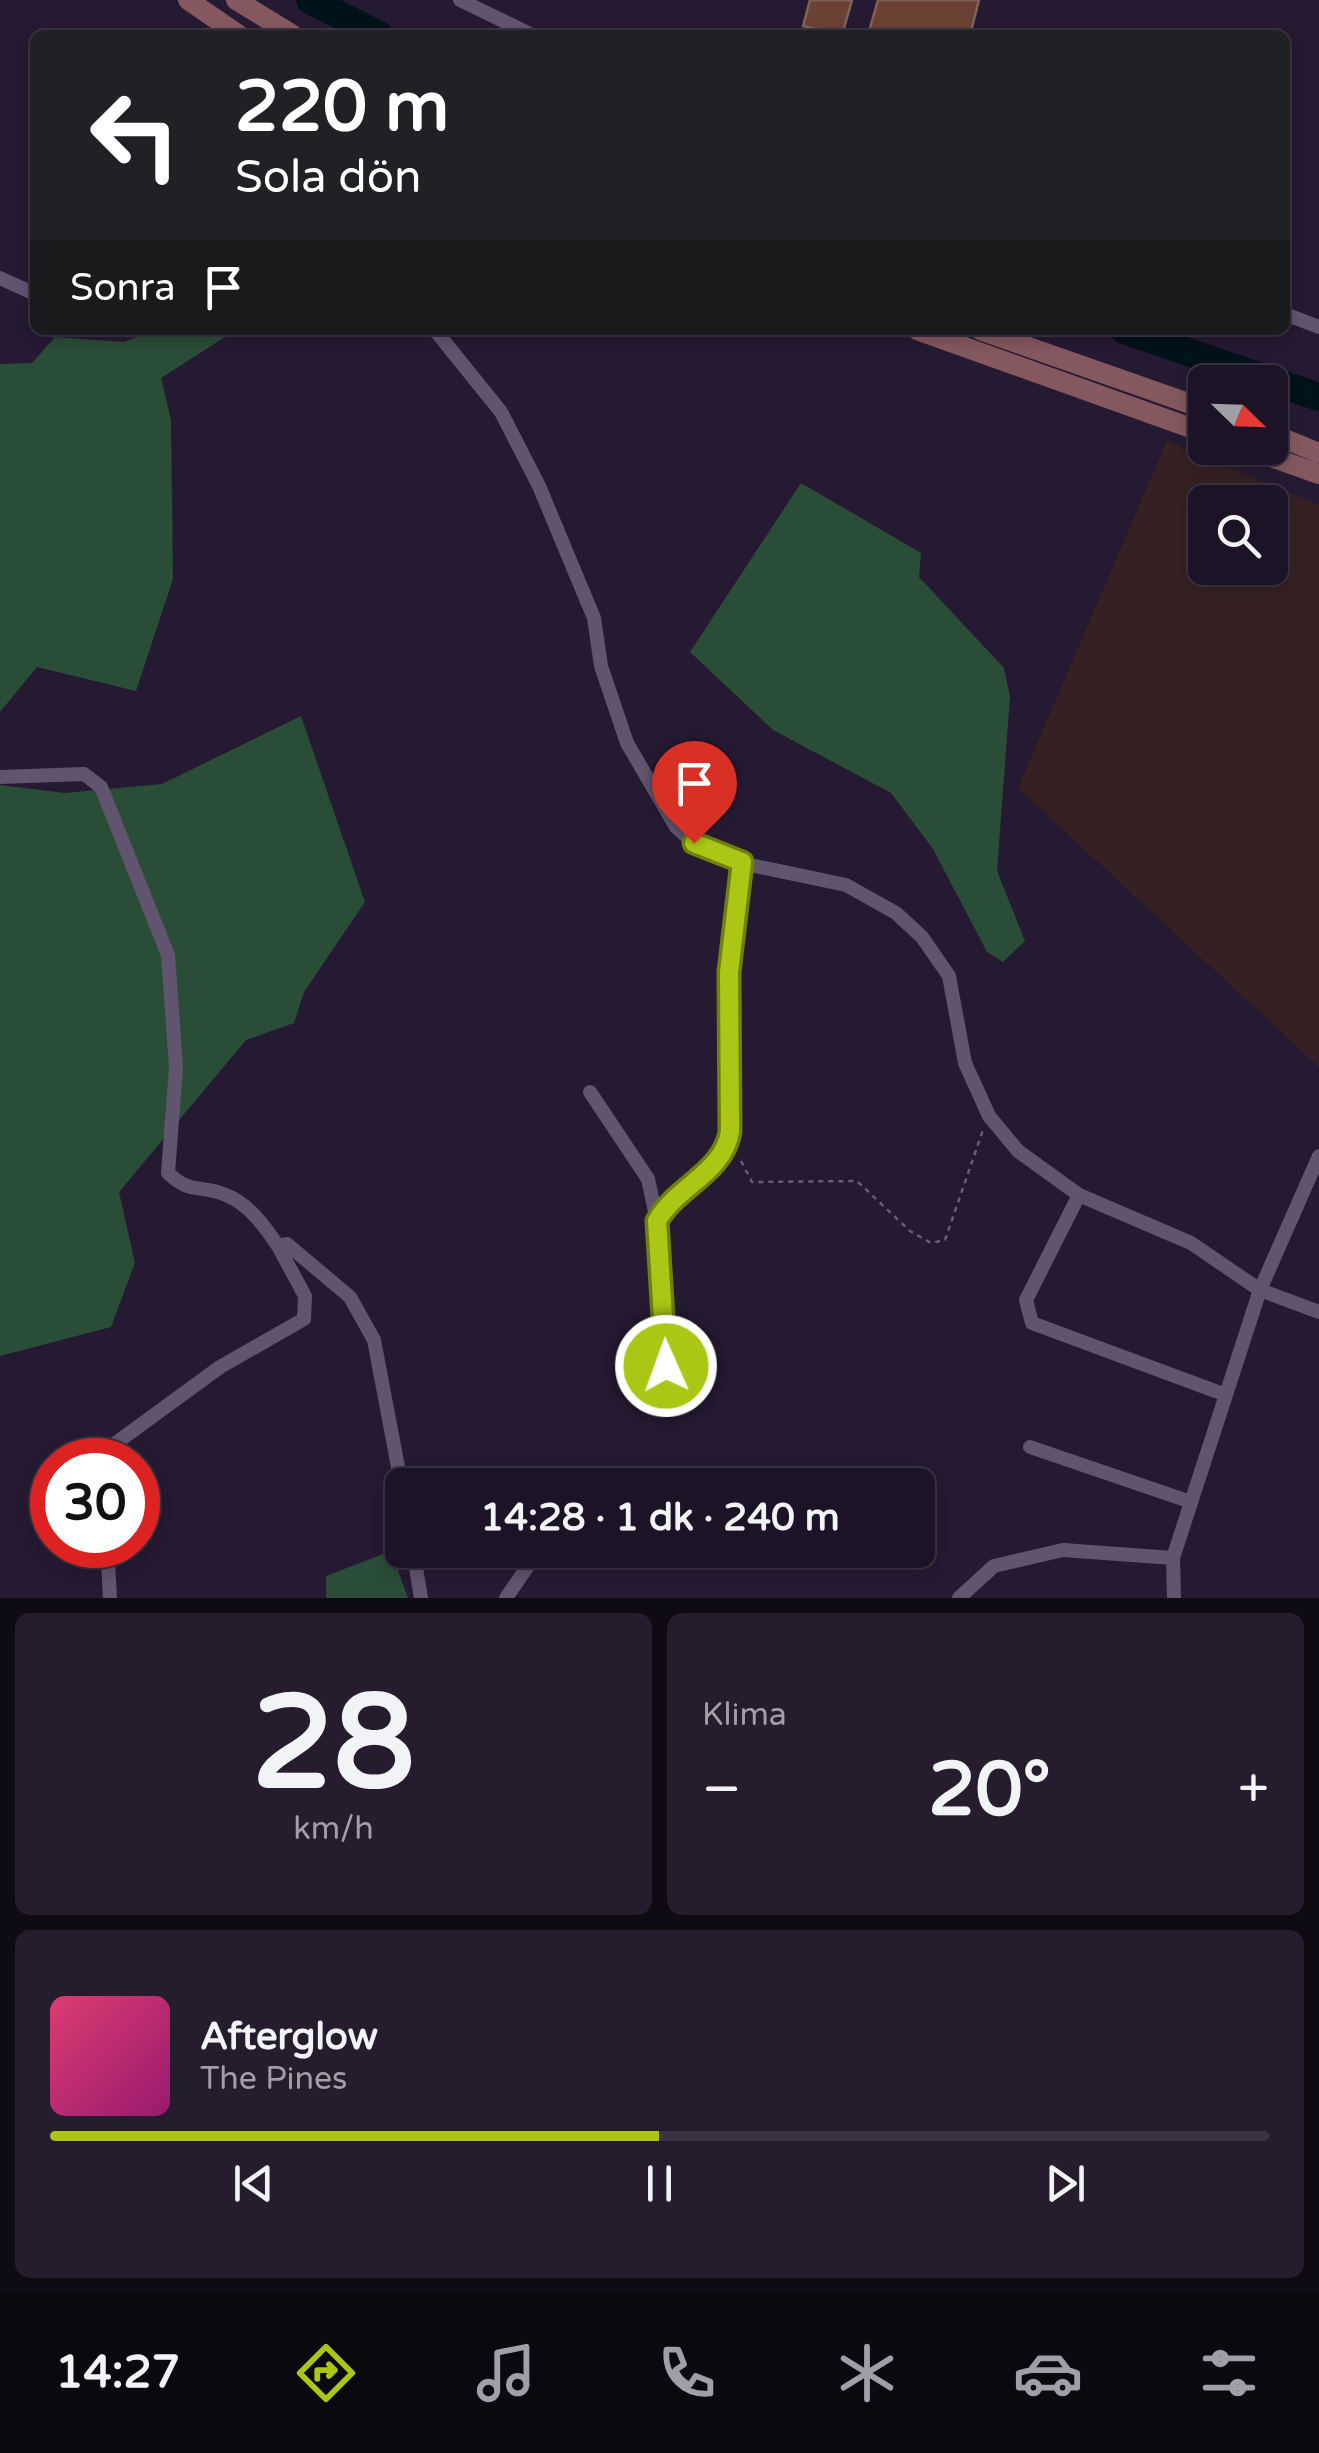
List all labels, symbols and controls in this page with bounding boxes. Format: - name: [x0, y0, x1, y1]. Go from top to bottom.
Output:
- text: 220 m: [235, 66, 449, 150]
- icon: left: [70, 70, 200, 200]
- text: Sola dön: [235, 151, 421, 205]
- icon: arrive: [196, 260, 251, 315]
- text: Sonra: [70, 265, 176, 311]
- north arrow: [1188, 365, 1288, 465]
- map controls: [1188, 365, 1288, 585]
- button: search: [1188, 485, 1288, 585]
- pin: [652, 741, 737, 844]
- icon: arrive: [667, 756, 722, 811]
- position arrow: [614, 1314, 718, 1418]
- speed limit sign: 30: [30, 1438, 160, 1568]
- text: 14:28 · 1 dk · 240 m: [480, 1495, 840, 1541]
- text: 28: [252, 1667, 415, 1823]
- text: Klima: [702, 1696, 787, 1734]
- text: 20°: [928, 1745, 1051, 1835]
- text: −: [702, 1757, 741, 1823]
- text: +: [1238, 1757, 1269, 1823]
- text: km/h: [293, 1810, 374, 1848]
- text: Afterglow: [200, 2014, 378, 2060]
- text: The Pines: [200, 2060, 347, 2098]
- icon: previous: [226, 2156, 281, 2211]
- icon: pause: [632, 2156, 687, 2211]
- icon: next: [1038, 2156, 1093, 2211]
- icon: directions: [291, 2338, 361, 2408]
- icon: music: [471, 2338, 541, 2408]
- icon: phone: [652, 2338, 722, 2408]
- icon: climate: [832, 2338, 902, 2408]
- icon: car: [1013, 2338, 1083, 2408]
- icon: filters: [1194, 2338, 1264, 2408]
- text: 14:27: [55, 2346, 180, 2400]

